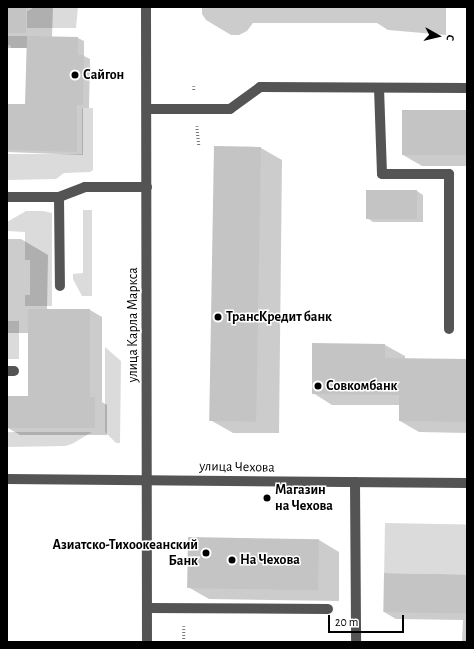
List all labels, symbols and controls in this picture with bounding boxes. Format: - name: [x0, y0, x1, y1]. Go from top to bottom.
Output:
- north arrow: [418, 16, 458, 56]
- text: С: [445, 34, 456, 42]
- place label: Сайгон: [83, 67, 124, 83]
- marker: Сайгон: [70, 70, 80, 80]
- street label: улица Карла Маркса: [125, 267, 141, 383]
- place label: ТрансКредит банк: [226, 309, 332, 325]
- marker: ТрансКредит банк: [213, 312, 223, 322]
- place label: Совкомбанк: [326, 378, 398, 394]
- marker: Совкомбанк: [313, 381, 323, 391]
- street label: улица Чехова: [199, 458, 275, 476]
- place label: Магазин на Чехова: [275, 482, 333, 514]
- marker: Магазин на Чехова: [262, 493, 272, 503]
- place label: Азиатско-Тихоокеанский Банк: [53, 537, 198, 570]
- marker: Азиатско-Тихоокеанский Банк: [201, 548, 211, 558]
- place label: На Чехова: [240, 552, 300, 568]
- marker: На Чехова: [227, 555, 237, 565]
- scale bar: [330, 607, 406, 633]
- text: 20 m: [335, 616, 358, 628]

